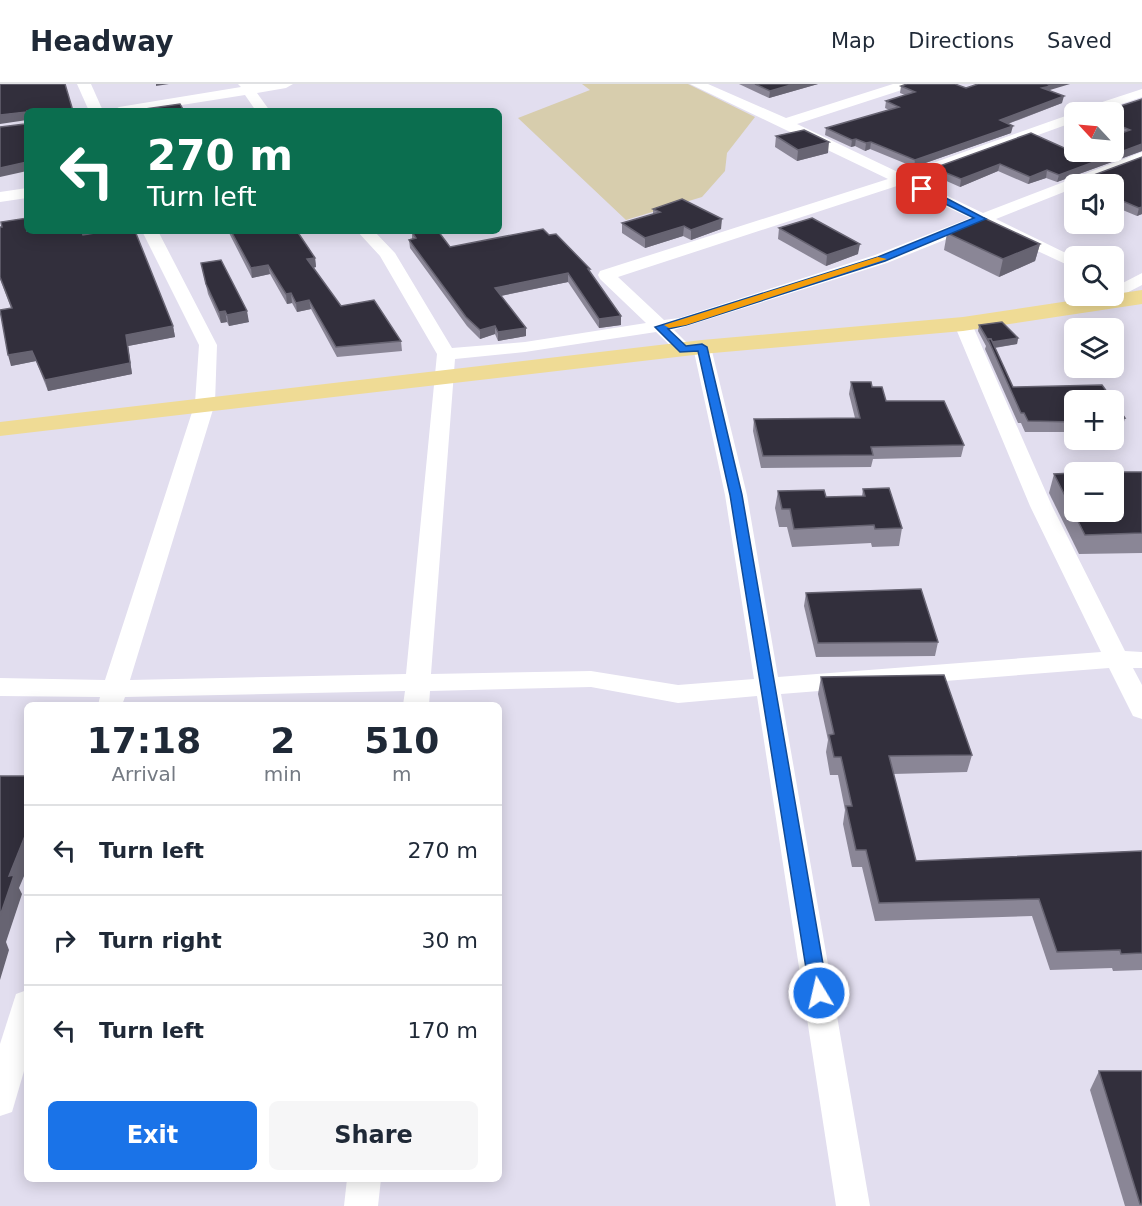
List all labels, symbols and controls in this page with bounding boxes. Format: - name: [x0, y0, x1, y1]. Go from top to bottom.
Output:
- text: Headway: [30, 25, 174, 58]
- text: Map: [831, 29, 875, 53]
- text: Directions: [908, 29, 1014, 53]
- text: Saved: [1047, 29, 1112, 53]
- north arrow: [1064, 102, 1124, 162]
- map controls: [1064, 102, 1124, 522]
- text: 270 m: [147, 131, 293, 180]
- icon: left: [48, 132, 126, 210]
- pin: [896, 163, 947, 214]
- icon: arrive: [905, 172, 938, 205]
- button: sound: [1064, 174, 1124, 234]
- text: Turn left: [147, 181, 257, 212]
- button: search: [1064, 246, 1124, 306]
- button: layers: [1064, 318, 1124, 378]
- button: +: [1064, 390, 1124, 450]
- button: −: [1064, 462, 1124, 522]
- text: 17:18: [87, 720, 201, 761]
- text: 2: [270, 720, 295, 761]
- text: 510: [364, 720, 439, 761]
- text: Arrival: [111, 762, 176, 786]
- text: min: [264, 762, 302, 786]
- text: m: [392, 762, 412, 786]
- icon: left: [48, 834, 81, 867]
- text: Turn left: [99, 838, 204, 863]
- text: 270 m: [408, 838, 478, 863]
- icon: right: [48, 924, 81, 957]
- text: Turn right: [99, 928, 222, 953]
- text: 30 m: [422, 928, 478, 953]
- position arrow: [787, 961, 851, 1025]
- icon: left: [48, 1014, 81, 1047]
- text: Turn left: [99, 1018, 204, 1043]
- text: 170 m: [408, 1018, 478, 1043]
- button: Exit: [48, 1101, 257, 1170]
- button: Share: [269, 1101, 478, 1170]

